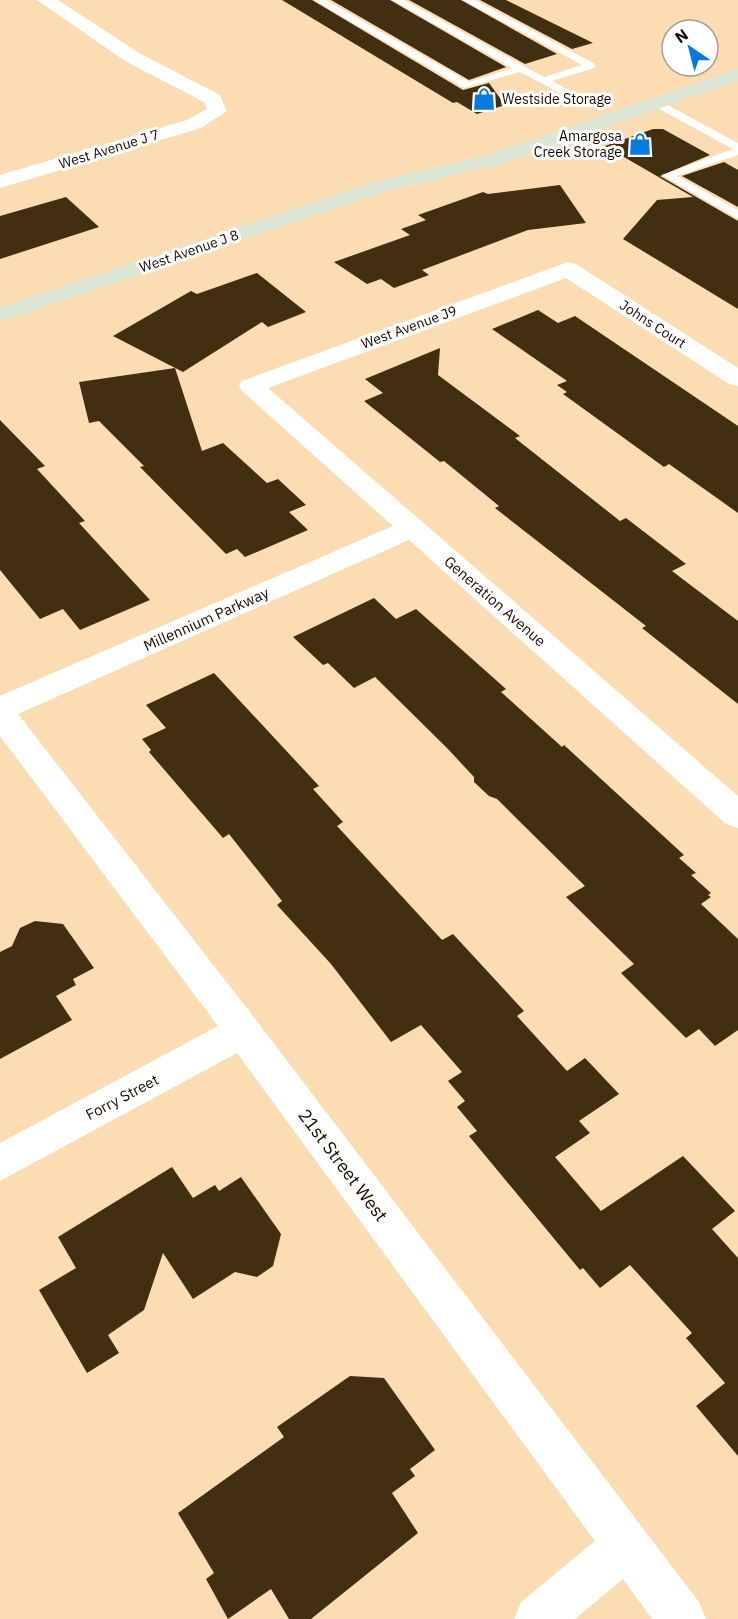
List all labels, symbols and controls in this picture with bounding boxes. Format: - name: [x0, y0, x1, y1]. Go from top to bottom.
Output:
- north arrow: [660, 18, 720, 78]
- text: N: [671, 24, 692, 47]
- shop icon: Westside Storage: [471, 86, 497, 112]
- place label: Westside Storage: [502, 90, 612, 108]
- street label: West Avenue J 7: [57, 125, 161, 173]
- place label: Amargosa Creek Storage: [534, 127, 623, 161]
- shop icon: Amargosa Creek Storage: [627, 131, 653, 157]
- street label: West Avenue J 8: [137, 226, 241, 276]
- street label: Johns Court: [616, 296, 690, 352]
- street label: West Avenue J9: [359, 301, 459, 353]
- street label: Generation Avenue: [440, 552, 550, 650]
- street label: Millennium Parkway: [140, 583, 272, 655]
- street label: Forry Street: [82, 1070, 162, 1124]
- street label: 21st Street West: [293, 1104, 393, 1226]

